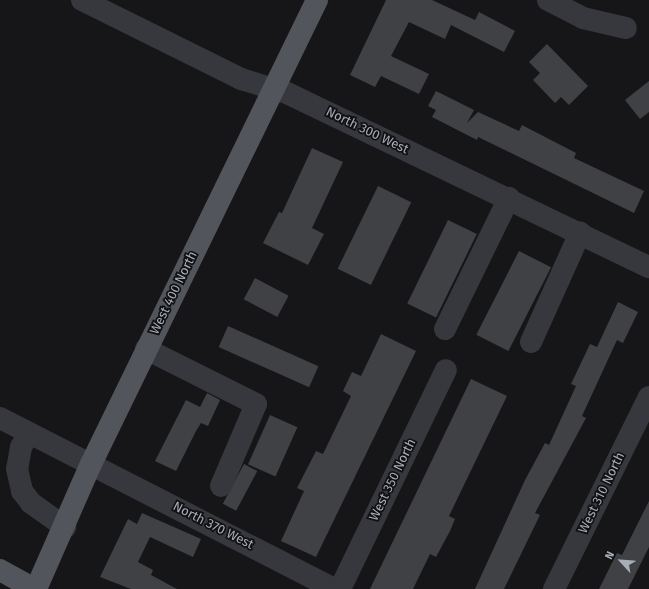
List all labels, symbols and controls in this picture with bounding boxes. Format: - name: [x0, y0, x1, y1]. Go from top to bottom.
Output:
- street label: North 300 West: [323, 104, 411, 158]
- street label: West 400 North: [147, 249, 201, 337]
- street label: West 350 North: [366, 436, 420, 524]
- street label: West 310 North: [576, 450, 628, 536]
- street label: North 370 West: [170, 499, 256, 553]
- north arrow: [601, 541, 641, 581]
- text: N: [602, 549, 617, 562]

